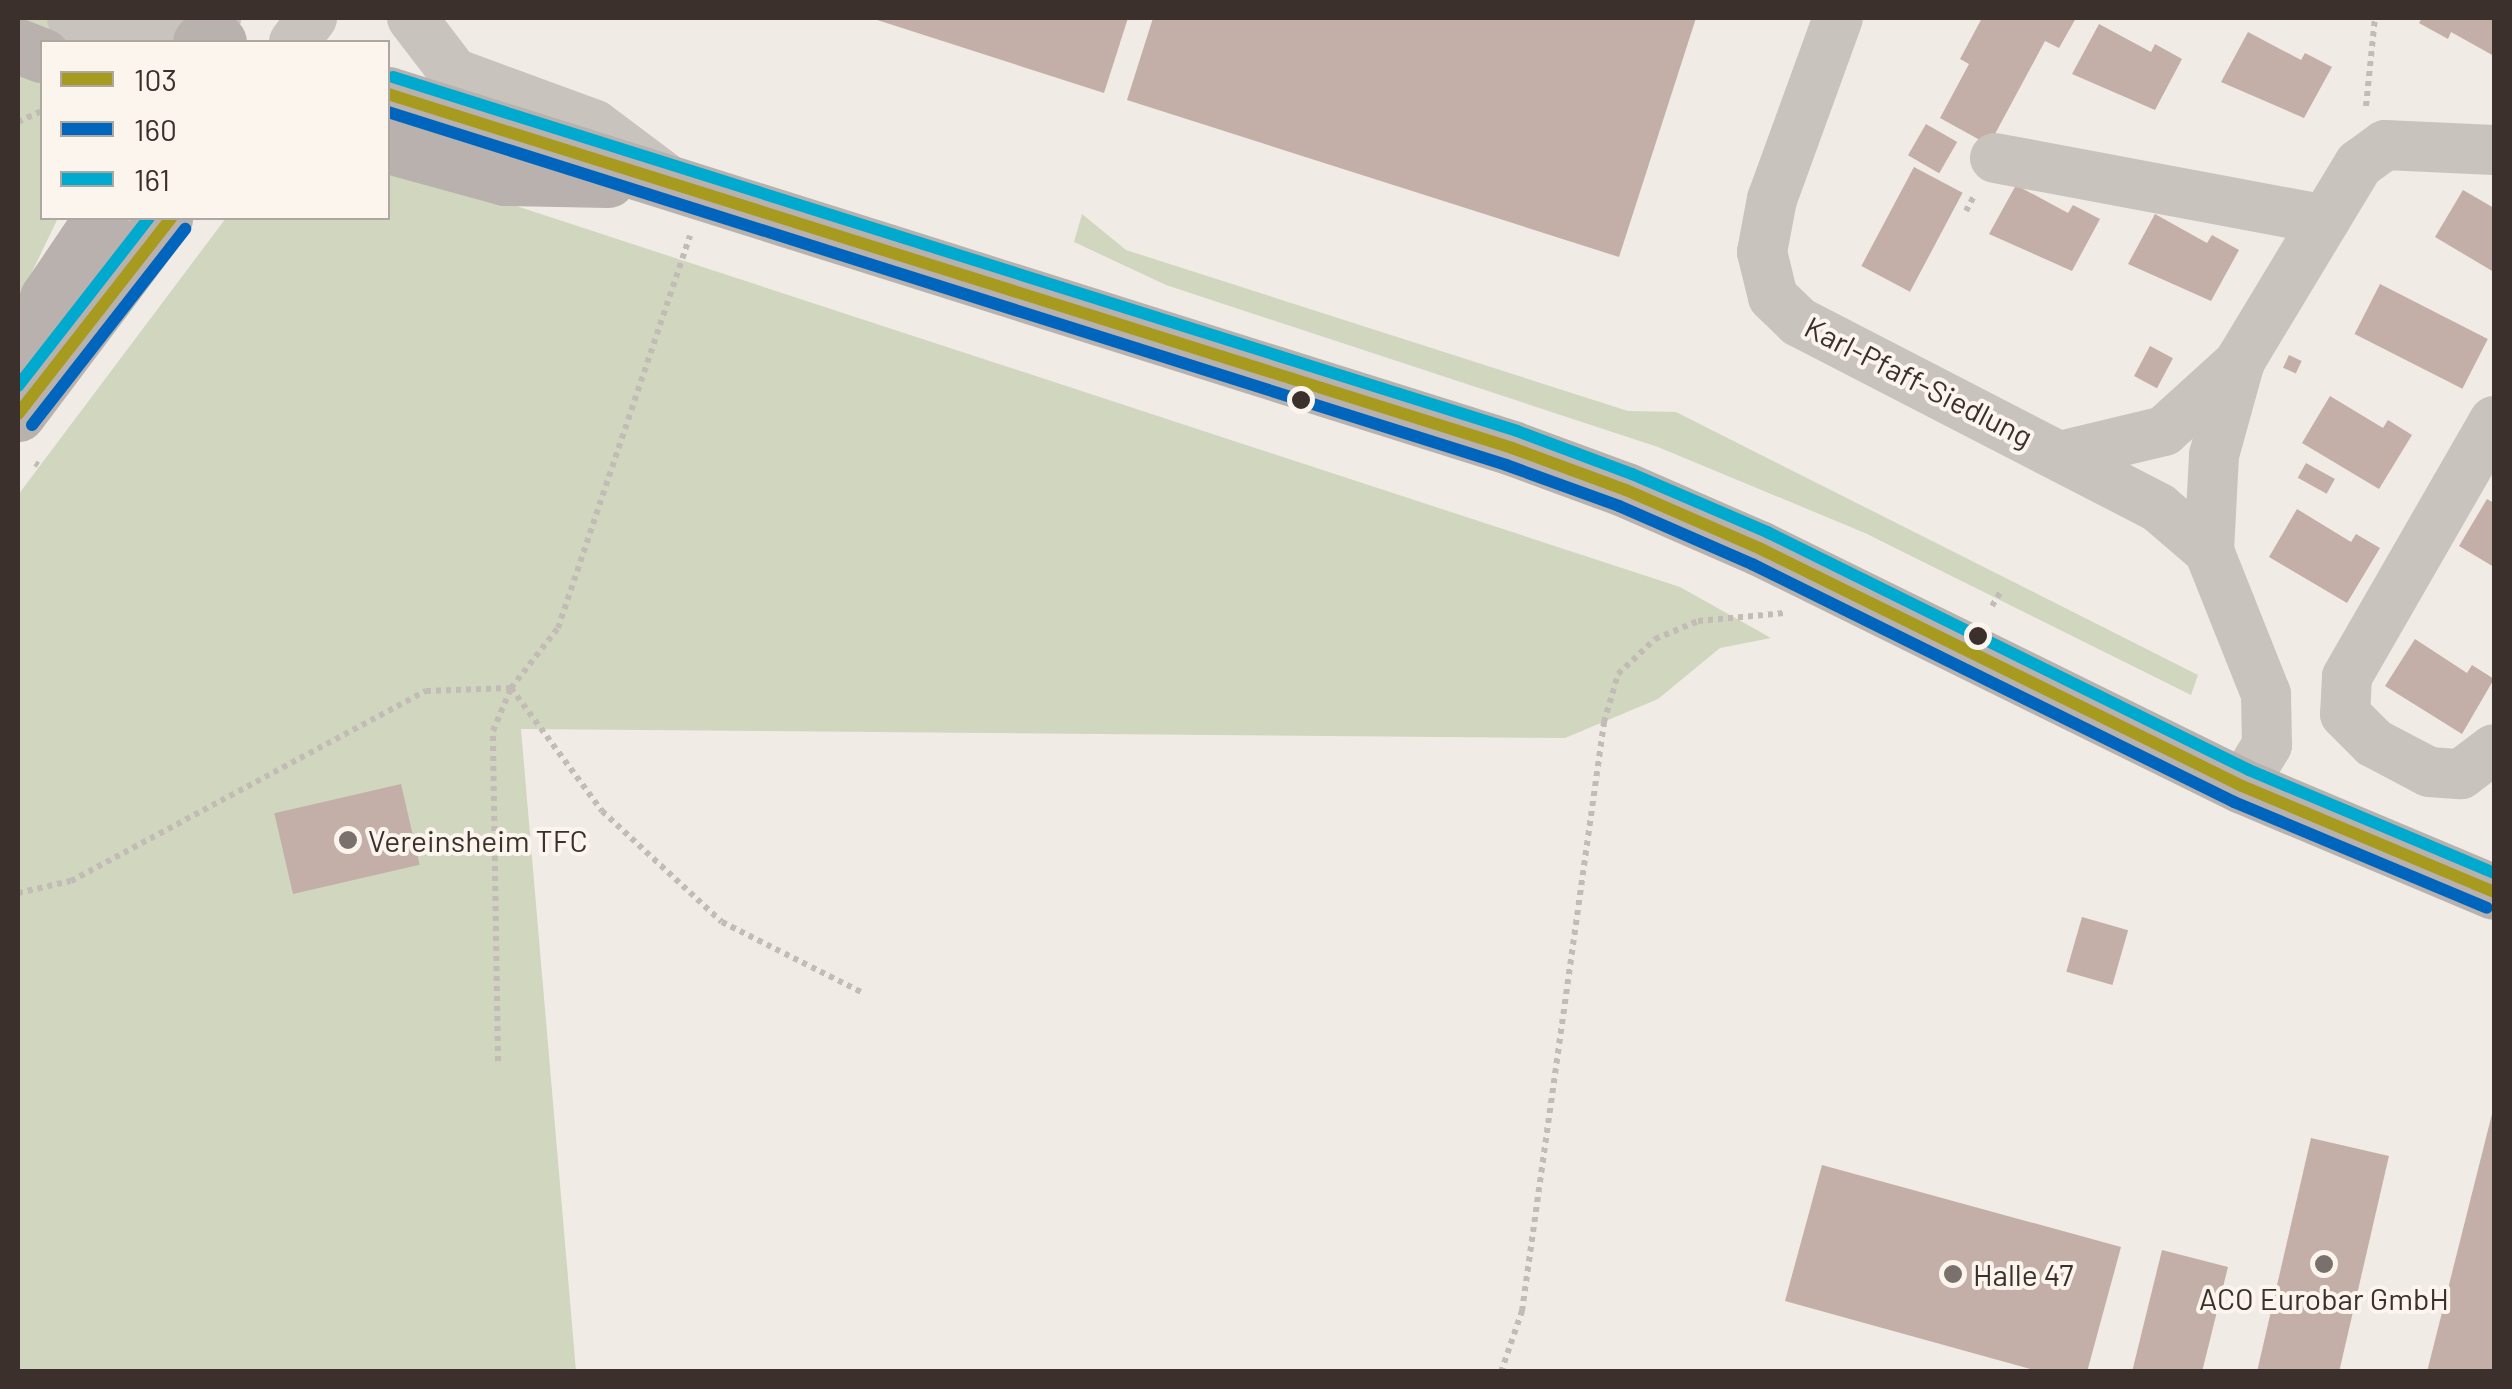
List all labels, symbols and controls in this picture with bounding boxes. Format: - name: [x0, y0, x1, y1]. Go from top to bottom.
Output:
- legend: [40, 40, 390, 220]
- text: 103: [134, 61, 177, 97]
- text: 160: [134, 111, 177, 147]
- text: 161: [134, 161, 170, 197]
- street label: Karl-Pfaff-Siedlung: [1799, 308, 2039, 454]
- unlabelled marker: [1291, 390, 1311, 410]
- unlabelled marker: [1968, 626, 1988, 646]
- place label: Vereinsheim TFC: [368, 822, 588, 858]
- marker: Vereinsheim TFC: [337, 829, 359, 851]
- marker: ACO Eurobar GmbH: [2313, 1253, 2335, 1275]
- place label: Halle 47: [1973, 1256, 2074, 1292]
- marker: Halle 47: [1942, 1263, 1964, 1285]
- place label: ACO Eurobar GmbH: [2199, 1280, 2449, 1316]

